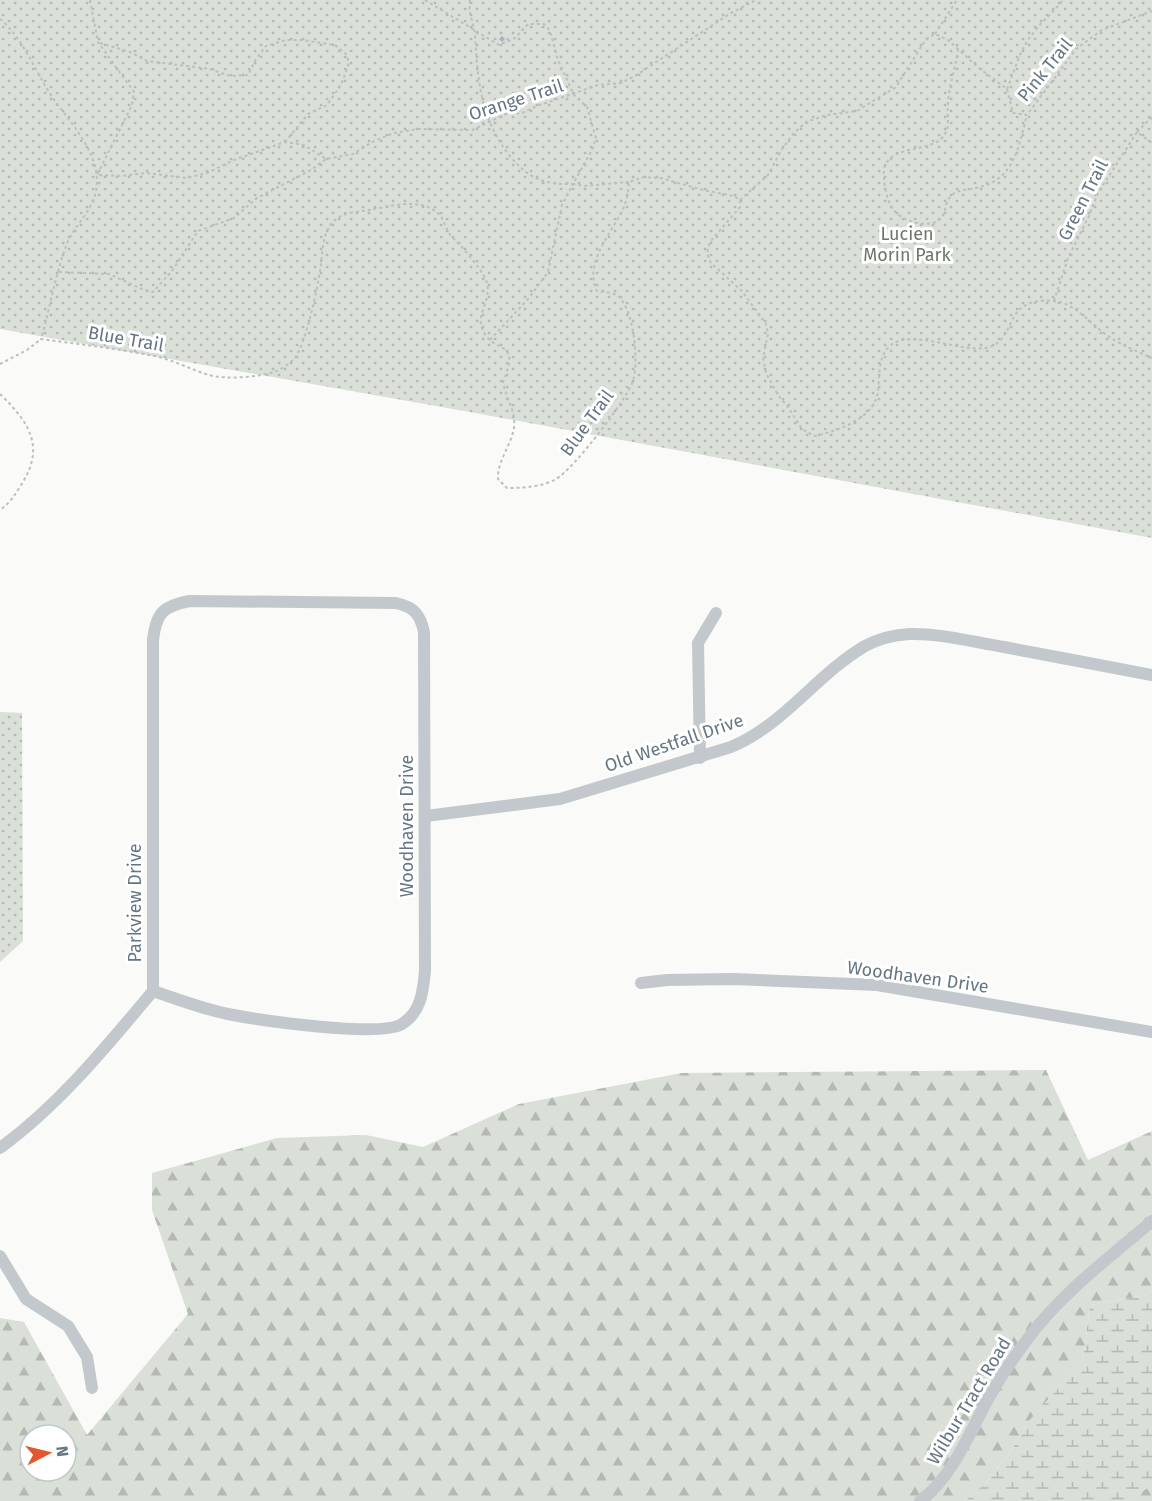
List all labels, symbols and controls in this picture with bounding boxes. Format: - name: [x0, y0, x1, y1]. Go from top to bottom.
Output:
- street label: Pink Trail: [1013, 34, 1077, 106]
- street label: Orange Trail: [466, 74, 566, 126]
- street label: Green Trail: [1053, 156, 1113, 244]
- park label: Lucien Morin Park: [863, 223, 951, 266]
- street label: Blue Trail: [86, 322, 166, 356]
- street label: Blue Trail: [556, 386, 618, 460]
- street label: Old Westfall Drive: [602, 709, 746, 777]
- street label: Woodhaven Drive: [396, 755, 418, 897]
- street label: Parkview Drive: [124, 843, 146, 963]
- street label: Woodhaven Drive: [846, 956, 990, 998]
- street label: Wilbur Tract Road: [922, 1333, 1016, 1469]
- north arrow: [18, 1423, 78, 1483]
- text: N: [52, 1445, 72, 1458]

